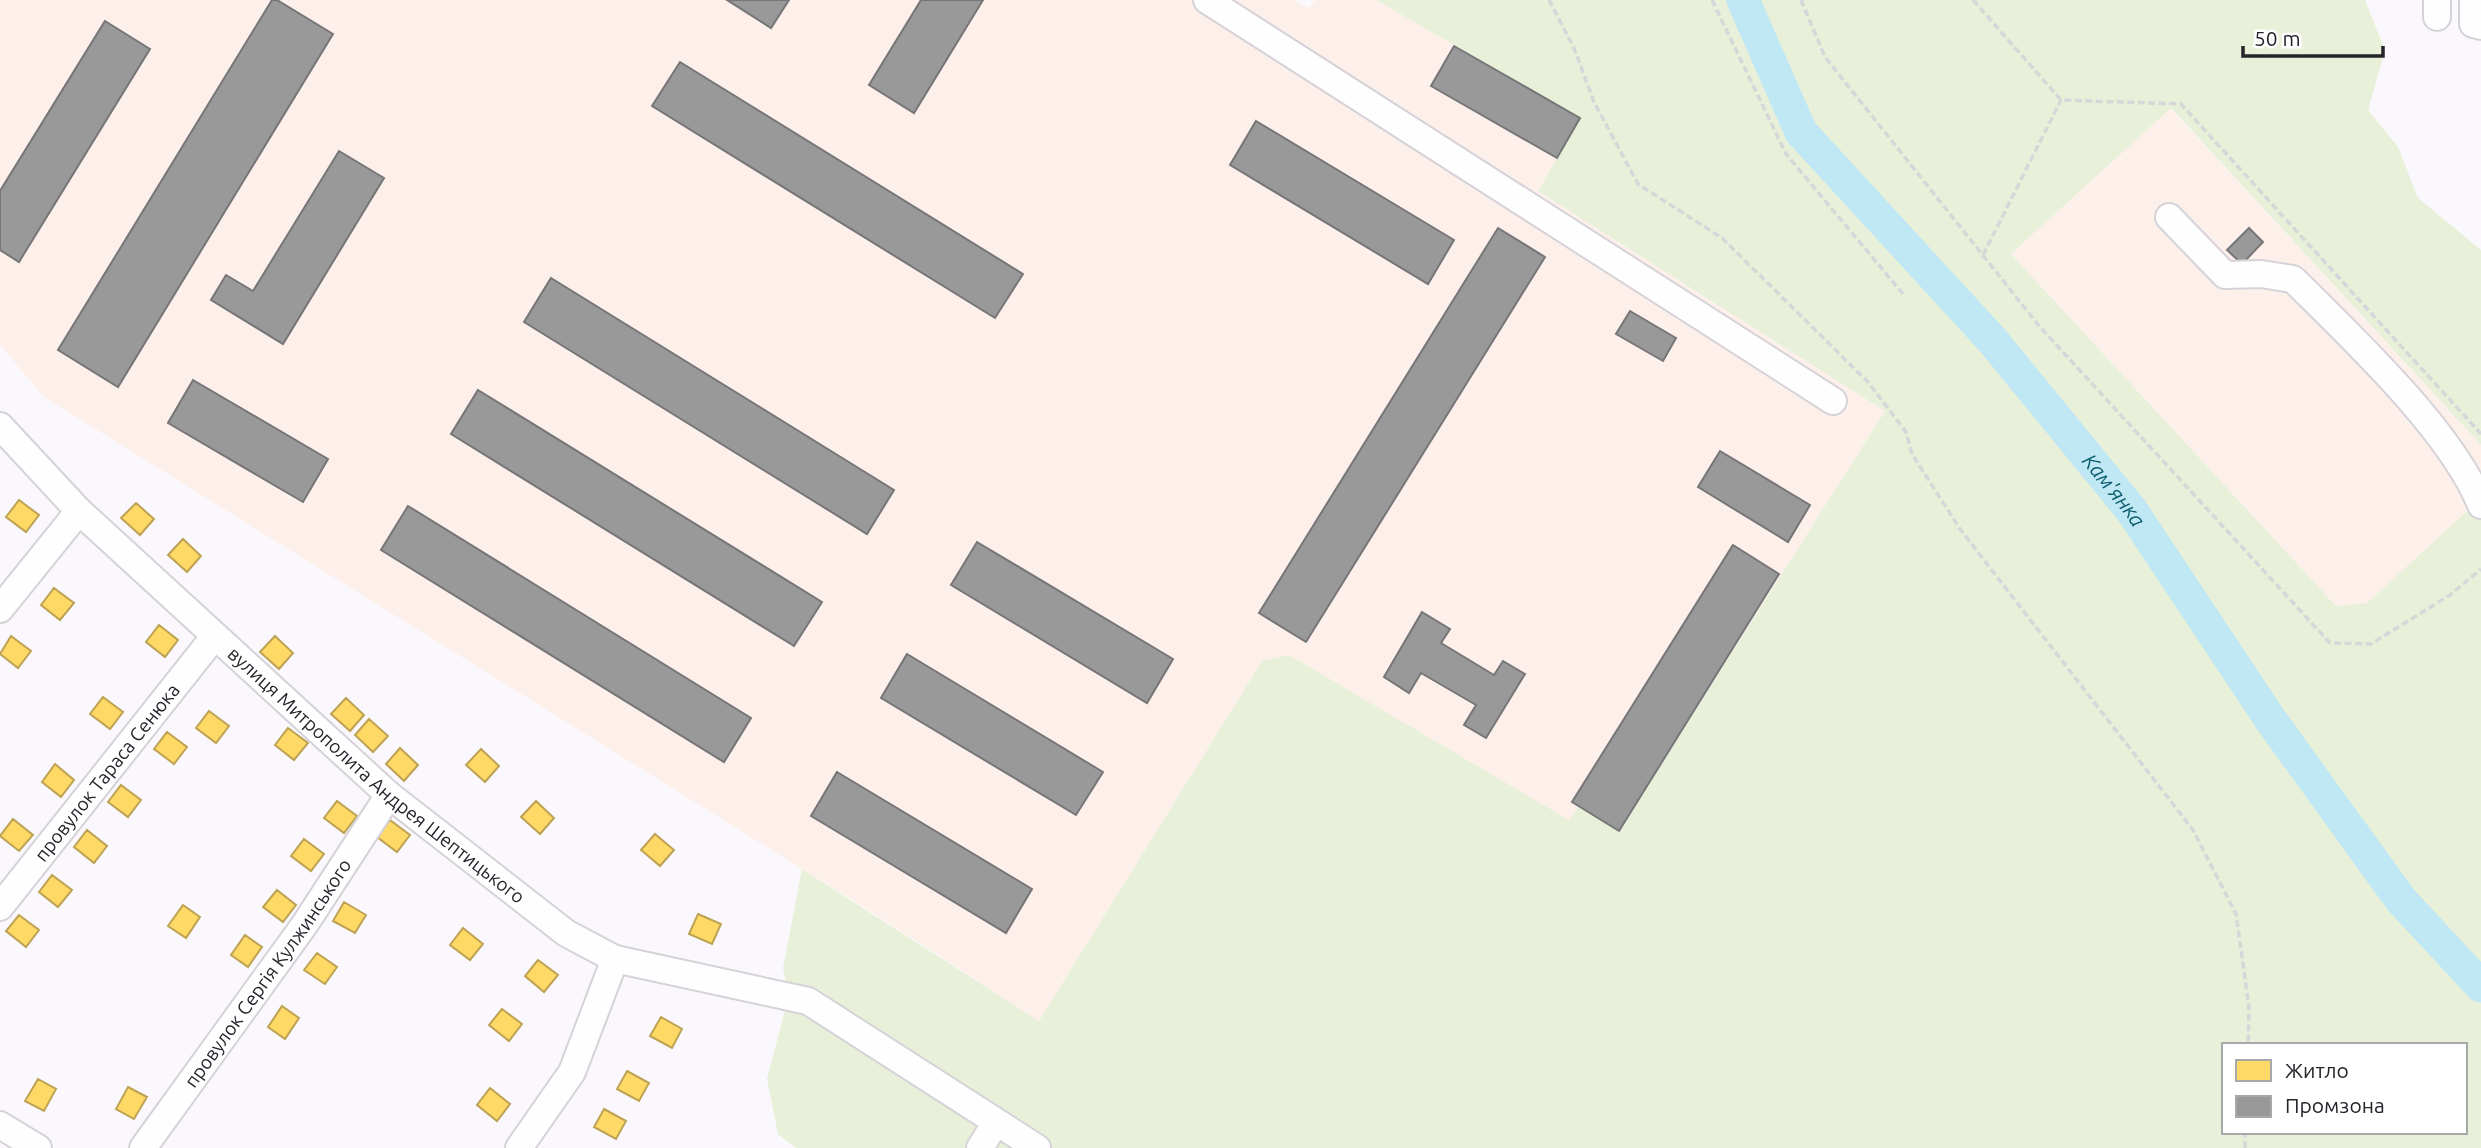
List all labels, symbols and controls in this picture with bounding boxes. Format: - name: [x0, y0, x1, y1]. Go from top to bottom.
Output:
- scale bar: [2243, 14, 2383, 58]
- text: 50 m: [2254, 26, 2301, 50]
- water label: Кам'янка: [2078, 449, 2151, 531]
- street label: вулиця Митрополита Андрея Шептицького: [224, 642, 529, 908]
- street label: провулок Тараса Сенюка: [30, 679, 184, 865]
- street label: провулок Сергія Кулжинського: [180, 855, 356, 1091]
- legend: [2222, 1043, 2467, 1134]
- text: Житло: [2285, 1058, 2349, 1082]
- text: Промзона: [2285, 1093, 2385, 1117]

